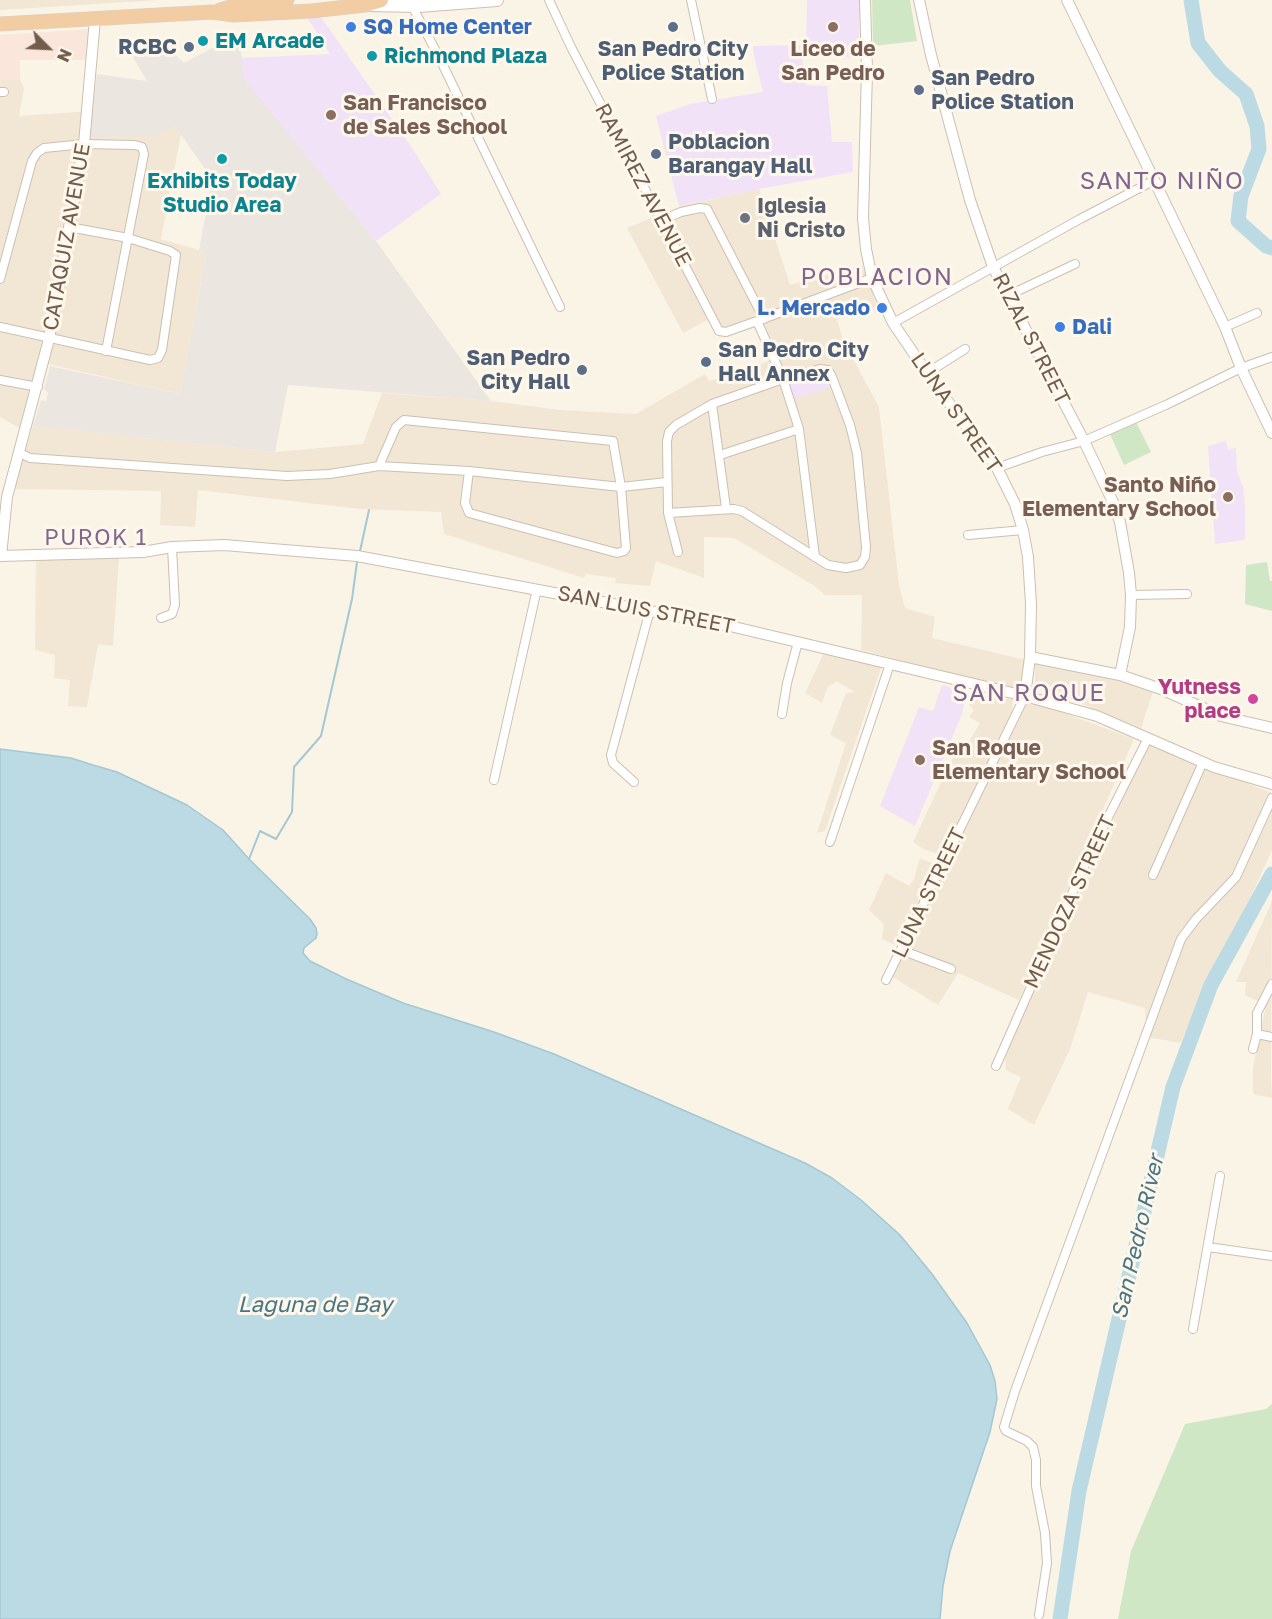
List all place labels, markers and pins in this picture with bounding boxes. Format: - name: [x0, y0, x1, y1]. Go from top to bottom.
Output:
- place label: SQ Home Center: [363, 14, 532, 40]
- marker: SQ Home Center: [344, 20, 358, 34]
- marker: San Pedro City Police Station: [666, 20, 680, 34]
- marker: Liceo de San Pedro: [826, 20, 840, 34]
- place label: EM Arcade: [215, 28, 324, 54]
- place label: RCBC: [118, 34, 177, 60]
- marker: EM Arcade: [196, 34, 210, 48]
- place label: San Pedro City Police Station: [598, 36, 748, 86]
- place label: Liceo de San Pedro: [781, 36, 885, 86]
- marker: RCBC: [182, 40, 196, 54]
- place label: Richmond Plaza: [384, 43, 547, 69]
- marker: Richmond Plaza: [365, 49, 379, 63]
- place label: San Pedro Police Station: [931, 65, 1074, 115]
- marker: San Pedro Police Station: [912, 83, 926, 97]
- place label: San Francisco de Sales School: [343, 90, 507, 140]
- marker: San Francisco de Sales School: [324, 108, 338, 122]
- place label: Poblacion Barangay Hall: [668, 129, 813, 179]
- marker: Poblacion Barangay Hall: [649, 147, 663, 161]
- marker: Exhibits Today Studio Area: [215, 152, 229, 166]
- place label: Exhibits Today Studio Area: [147, 168, 297, 218]
- place label: Iglesia Ni Cristo: [757, 193, 845, 243]
- marker: Iglesia Ni Cristo: [738, 211, 752, 225]
- place label: L. Mercado: [757, 295, 870, 321]
- marker: L. Mercado: [875, 301, 889, 315]
- place label: Dali: [1072, 314, 1112, 340]
- marker: Dali: [1053, 320, 1067, 334]
- place label: San Pedro City Hall Annex: [718, 337, 869, 387]
- place label: San Pedro City Hall: [466, 345, 570, 395]
- marker: San Pedro City Hall Annex: [699, 355, 713, 369]
- marker: San Pedro City Hall: [575, 363, 589, 377]
- place label: Santo Niño Elementary School: [1022, 472, 1216, 522]
- marker: Santo Niño Elementary School: [1221, 490, 1235, 504]
- place label: Yutness place: [1158, 674, 1241, 724]
- marker: Yutness place: [1246, 692, 1260, 706]
- place label: San Roque Elementary School: [932, 735, 1126, 785]
- marker: San Roque Elementary School: [913, 753, 927, 767]

